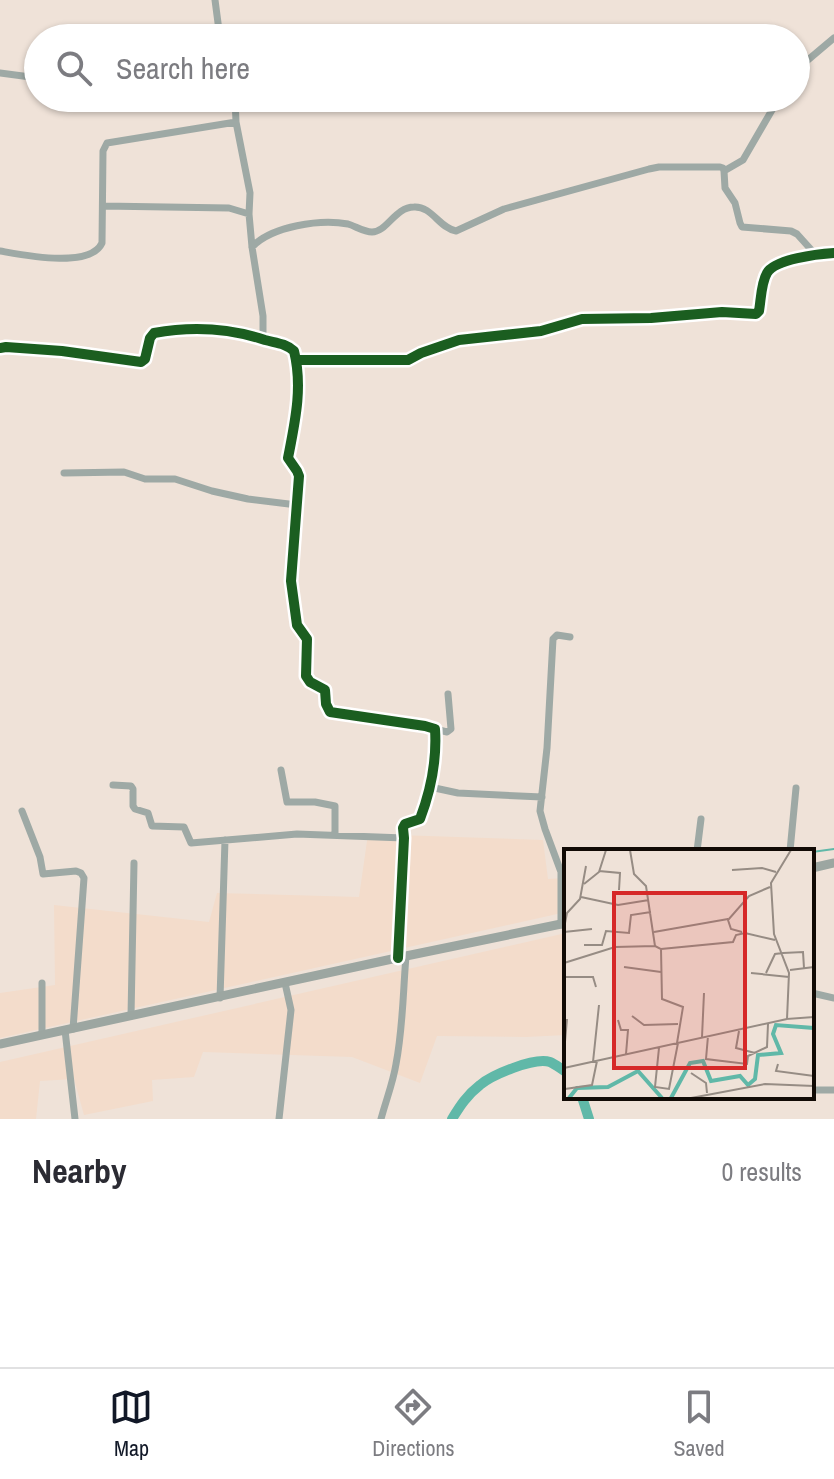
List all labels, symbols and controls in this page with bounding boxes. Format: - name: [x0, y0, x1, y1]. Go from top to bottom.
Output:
- search box: [24, 24, 810, 112]
- icon: search: [52, 46, 96, 90]
- text: Search here: [116, 48, 250, 88]
- inset map: [564, 849, 814, 1099]
- text: Nearby: [32, 1148, 127, 1194]
- text: 0 results: [721, 1154, 802, 1189]
- tab: Map: [109, 1385, 153, 1463]
- tab: Directions: [372, 1385, 455, 1463]
- tab: Saved: [673, 1385, 725, 1463]

